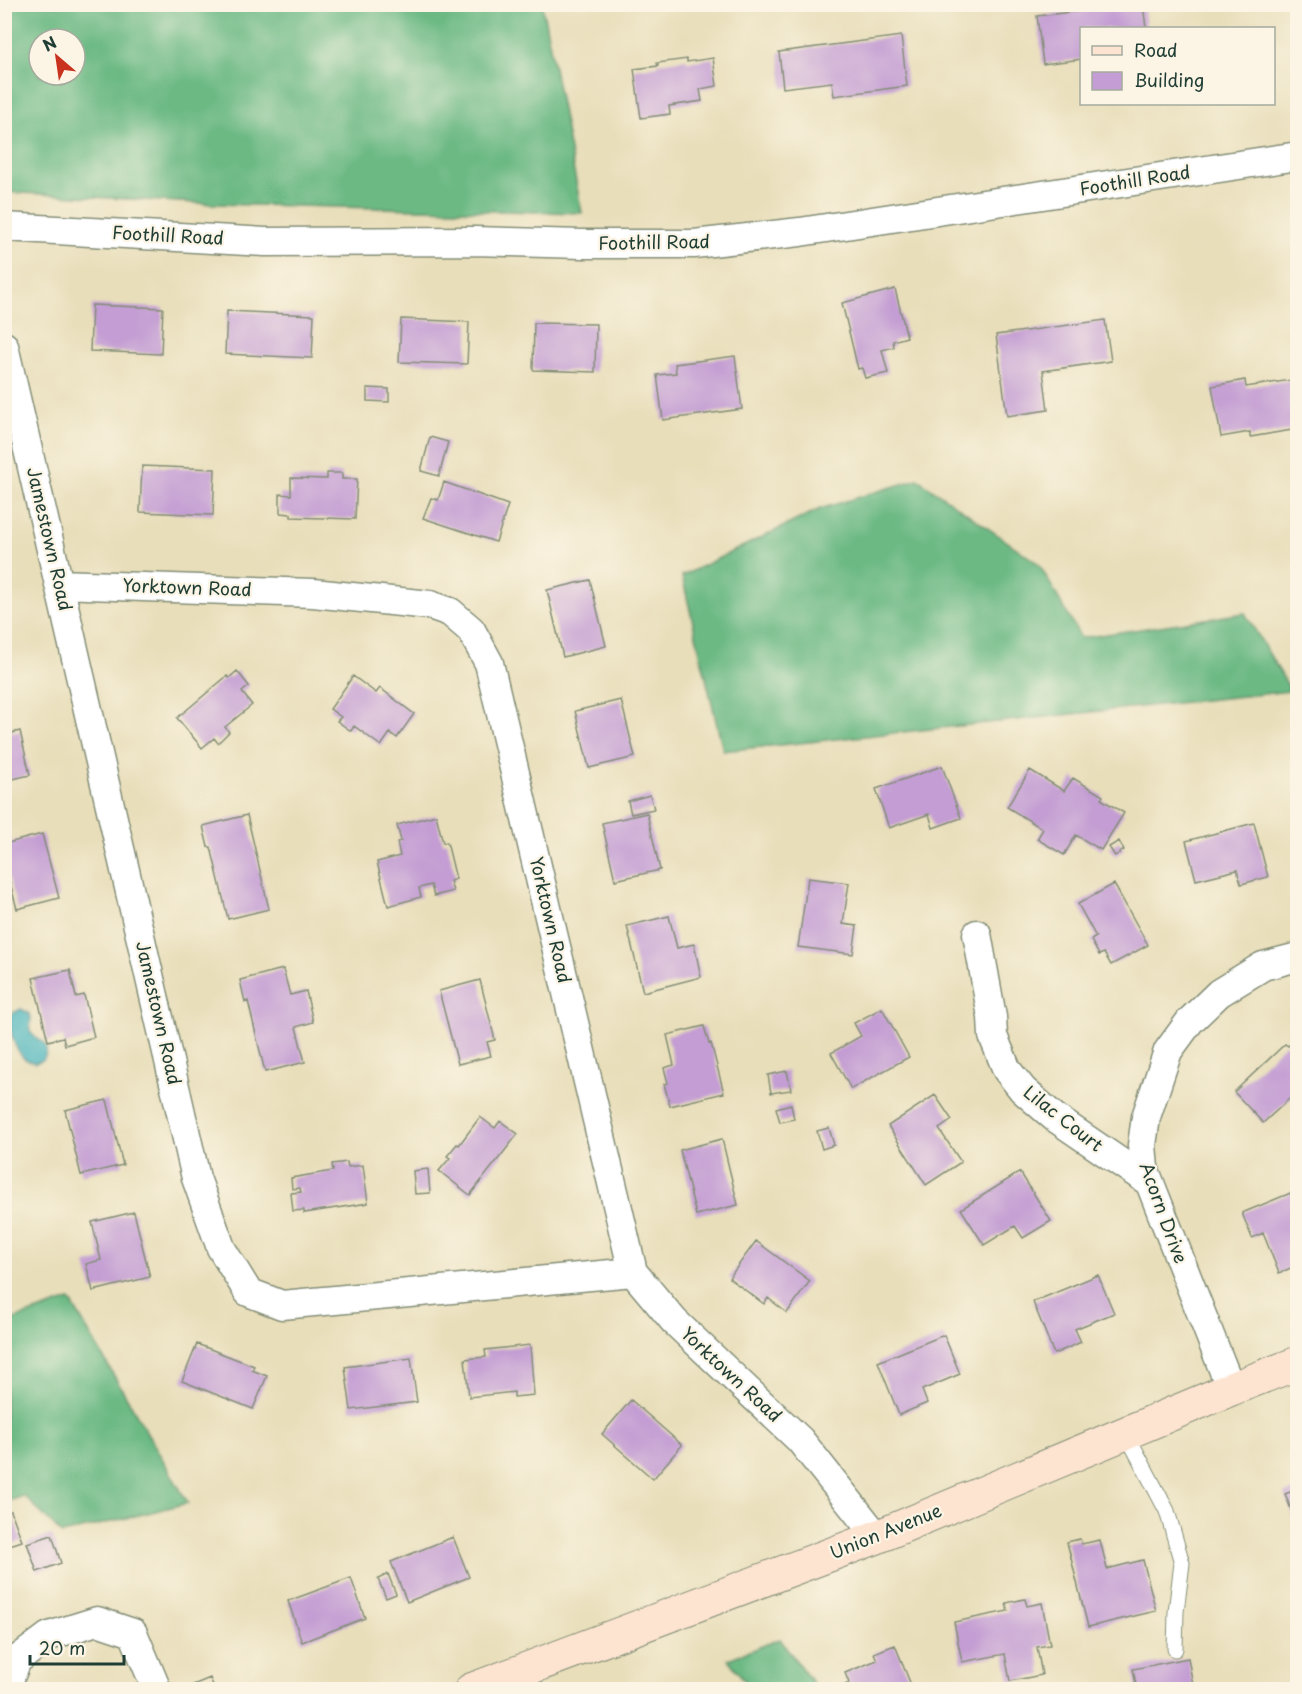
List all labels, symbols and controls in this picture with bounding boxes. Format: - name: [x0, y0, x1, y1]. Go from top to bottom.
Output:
- north arrow: [27, 27, 87, 87]
- legend: [1080, 27, 1275, 105]
- text: N: [38, 29, 61, 57]
- text: Road: [1134, 36, 1178, 63]
- text: Building: [1134, 66, 1204, 93]
- street label: Foothill Road: [1077, 157, 1192, 202]
- street label: Foothill Road: [111, 218, 225, 251]
- street label: Foothill Road: [598, 227, 710, 256]
- street label: Jamestown Road: [21, 464, 80, 613]
- street label: Yorktown Road: [122, 571, 252, 602]
- street label: Yorktown Road: [524, 854, 579, 986]
- street label: Jamestown Road: [130, 938, 189, 1087]
- street label: Lilac Court: [1018, 1078, 1109, 1158]
- street label: Acorn Drive: [1134, 1158, 1195, 1267]
- street label: Yorktown Road: [676, 1320, 788, 1428]
- street label: Union Avenue: [826, 1496, 946, 1565]
- scale bar: [30, 1628, 124, 1666]
- text: 20 m: [39, 1634, 85, 1661]

